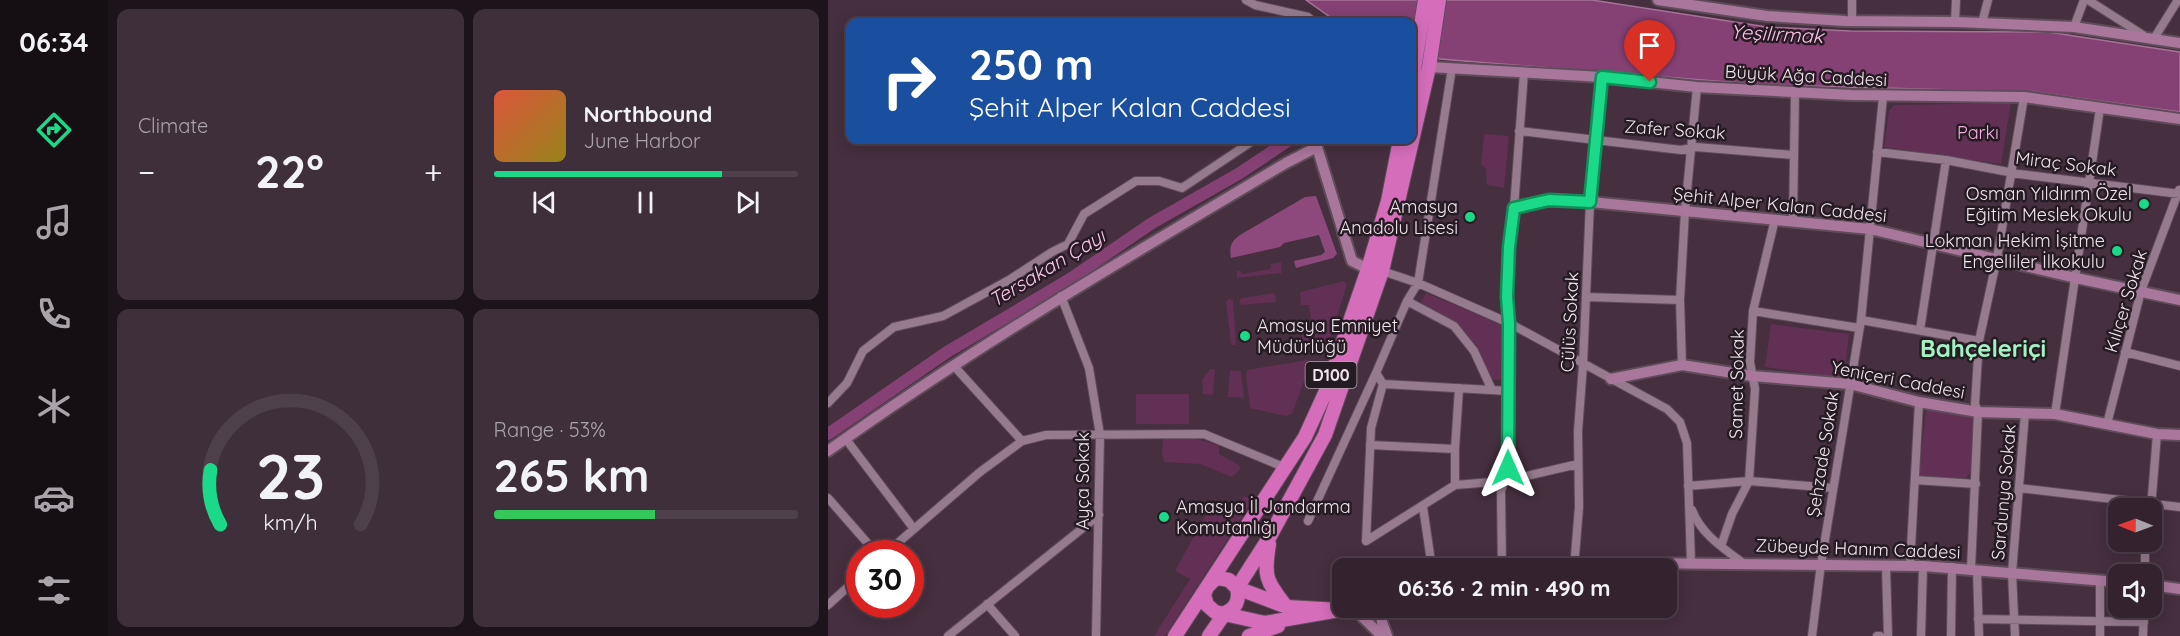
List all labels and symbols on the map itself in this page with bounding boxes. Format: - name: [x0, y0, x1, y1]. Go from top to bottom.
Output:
- water label: Yeşilırmak: [1730, 19, 1826, 49]
- pin: [1624, 20, 1675, 82]
- street label: Büyük Ağa Caddesi: [1724, 60, 1888, 91]
- street label: Zafer Sokak: [1624, 114, 1726, 145]
- park label: Parkı: [1957, 121, 1999, 144]
- street label: Miraç Sokak: [2014, 146, 2118, 181]
- street label: Şehit Alper Kalan Caddesi: [1672, 182, 1888, 227]
- place label: Osman Yıldırım Özel Eğitim Meslek Okulu: [1965, 182, 2132, 226]
- place label: Amasya Anadolu Lisesi: [1340, 195, 1458, 239]
- marker: Osman Yıldırım Özel Eğitim Meslek Okulu: [2137, 197, 2151, 211]
- marker: Amasya Anadolu Lisesi: [1463, 210, 1477, 224]
- water label: Tersakan Çayı: [984, 222, 1111, 312]
- place label: Lokman Hekim İşitme Engelliler İlkokulu: [1925, 229, 2105, 273]
- marker: Lokman Hekim İşitme Engelliler İlkokulu: [2110, 244, 2124, 258]
- street label: Kılıçer Sokak: [2099, 247, 2152, 355]
- street label: Cülüs Sokak: [1555, 271, 1584, 373]
- place label: Amasya Emniyet Müdürlüğü: [1257, 314, 1398, 358]
- marker: Amasya Emniyet Müdürlüğü: [1238, 329, 1252, 343]
- street label: Samet Sokak: [1724, 329, 1749, 439]
- district label: Bahçeleriçi: [1920, 333, 2046, 363]
- street label: Yeniçeri Caddesi: [1829, 355, 1967, 404]
- road number: D100: [1306, 362, 1356, 388]
- street label: Şehzade Sokak: [1801, 389, 1844, 519]
- street label: Sardunya Sokak: [1986, 423, 2021, 561]
- street label: Ayça Sokak: [1071, 432, 1094, 530]
- position arrow: [1476, 436, 1540, 500]
- place label: Amasya İl Jandarma Komutanlığı: [1176, 495, 1351, 539]
- north arrow: [2108, 498, 2162, 552]
- marker: Amasya İl Jandarma Komutanlığı: [1157, 510, 1171, 524]
- street label: Zübeyde Hanım Caddesi: [1755, 533, 1961, 564]
- speed limit sign: 30: [846, 540, 924, 618]

